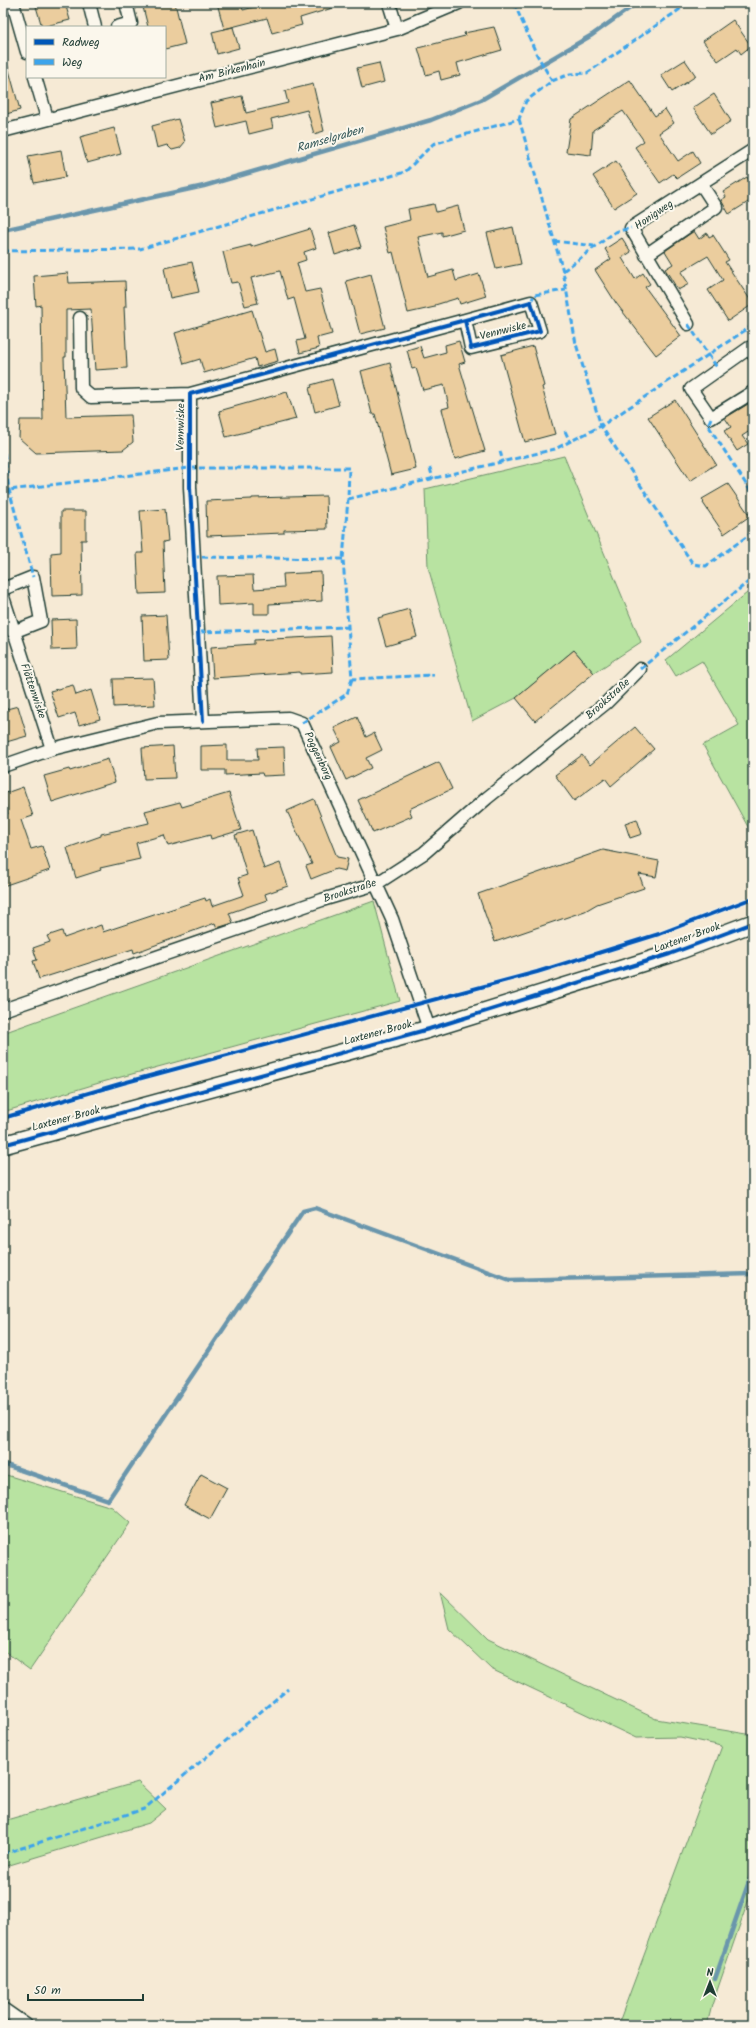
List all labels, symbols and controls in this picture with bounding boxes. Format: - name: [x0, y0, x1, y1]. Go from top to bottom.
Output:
- legend: [26, 26, 166, 78]
- text: Radweg: [62, 33, 100, 52]
- text: Weg: [62, 53, 83, 72]
- street label: Am Birkenhain: [197, 54, 268, 88]
- water label: Ramselgraben: [294, 120, 367, 158]
- street label: Honigweg: [631, 195, 677, 235]
- street label: Vennwiske: [478, 317, 528, 345]
- street label: Vennwiske: [172, 403, 190, 451]
- street label: Flöttenwiske: [15, 661, 51, 721]
- street label: Brookstraße: [582, 674, 634, 724]
- street label: Poggenborg: [299, 729, 337, 783]
- street label: Brookstraße: [321, 874, 379, 908]
- street label: Laxtener Brook: [651, 917, 724, 958]
- street label: Laxtener Brook: [342, 1015, 415, 1051]
- street label: Laxtener Brook: [30, 1101, 103, 1137]
- north arrow: [690, 1962, 730, 2002]
- text: N: [707, 1964, 714, 1982]
- scale bar: [28, 1976, 143, 2002]
- text: 50 m: [34, 1981, 61, 2000]

